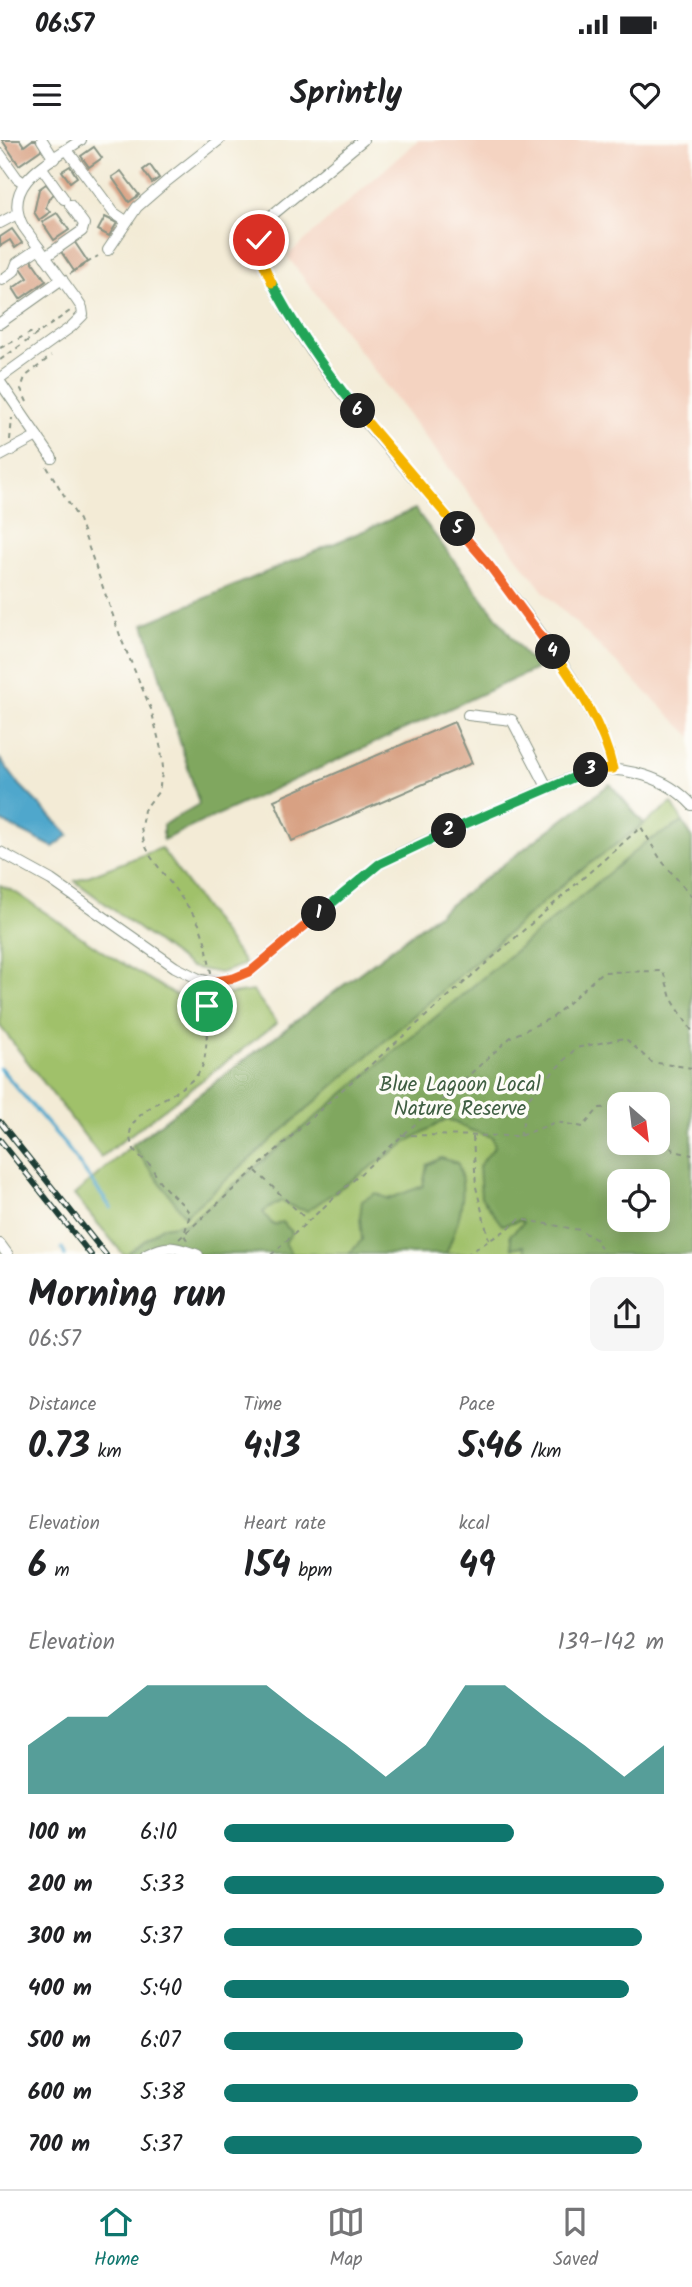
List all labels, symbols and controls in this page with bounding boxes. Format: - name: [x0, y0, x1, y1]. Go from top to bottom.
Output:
- text: 06:57: [35, 4, 94, 46]
- text: Sprintly: [290, 69, 402, 120]
- icon: menu: [28, 76, 66, 114]
- icon: heart: [626, 76, 664, 114]
- pin: [229, 210, 289, 270]
- icon: check: [240, 221, 278, 259]
- pin: 6: [340, 394, 376, 428]
- text: 6: [352, 395, 363, 425]
- pin: 5: [440, 512, 476, 546]
- text: 5: [453, 513, 462, 543]
- pin: 4: [536, 634, 570, 670]
- text: 4: [547, 636, 558, 666]
- pin: 3: [574, 752, 608, 788]
- text: 3: [585, 754, 596, 784]
- pin: 2: [432, 814, 466, 848]
- text: 2: [443, 815, 454, 845]
- pin: 1: [302, 896, 336, 932]
- text: 1: [316, 898, 321, 928]
- pin: [177, 976, 237, 1036]
- icon: arrive: [188, 987, 226, 1025]
- park label: Blue Lagoon Local Nature Reserve: [379, 1069, 541, 1126]
- north arrow: [607, 1092, 670, 1155]
- map controls: [607, 1092, 670, 1232]
- button: locate: [607, 1169, 670, 1232]
- text: Morning run: [28, 1266, 226, 1326]
- button: share: [590, 1277, 664, 1351]
- text: 06:57: [28, 1322, 81, 1358]
- text: Distance: [28, 1390, 96, 1420]
- text: Time: [243, 1390, 282, 1420]
- text: Pace: [459, 1390, 495, 1420]
- text: 0.73: [28, 1420, 90, 1476]
- text: 4:13: [243, 1420, 301, 1476]
- text: 5:46: [459, 1420, 523, 1476]
- text: km: [90, 1437, 122, 1467]
- text: /km: [523, 1437, 561, 1467]
- text: Elevation: [28, 1509, 100, 1539]
- text: Heart rate: [243, 1509, 326, 1539]
- text: kcal: [459, 1509, 490, 1539]
- text: 6: [28, 1539, 47, 1595]
- text: 154: [243, 1539, 291, 1595]
- text: 49: [459, 1539, 495, 1595]
- text: m: [47, 1556, 70, 1586]
- text: bpm: [291, 1556, 333, 1586]
- text: Elevation: [28, 1625, 115, 1661]
- text: 139–142 m: [558, 1625, 664, 1661]
- text: 100 m: [28, 1815, 86, 1851]
- text: 6:10: [140, 1815, 177, 1851]
- text: 200 m: [28, 1867, 93, 1903]
- text: 5:33: [140, 1867, 184, 1903]
- text: 300 m: [28, 1919, 92, 1955]
- text: 5:37: [140, 1919, 182, 1955]
- text: 400 m: [28, 1971, 92, 2007]
- text: 5:40: [140, 1971, 182, 2007]
- text: 500 m: [28, 2023, 91, 2059]
- text: 6:07: [140, 2023, 181, 2059]
- text: 600 m: [28, 2075, 92, 2111]
- text: 5:38: [140, 2075, 185, 2111]
- text: 700 m: [28, 2127, 90, 2163]
- text: 5:37: [140, 2127, 182, 2163]
- tab: Home: [94, 2203, 139, 2275]
- tab: Map: [327, 2203, 365, 2275]
- tab: Saved: [553, 2203, 598, 2275]

